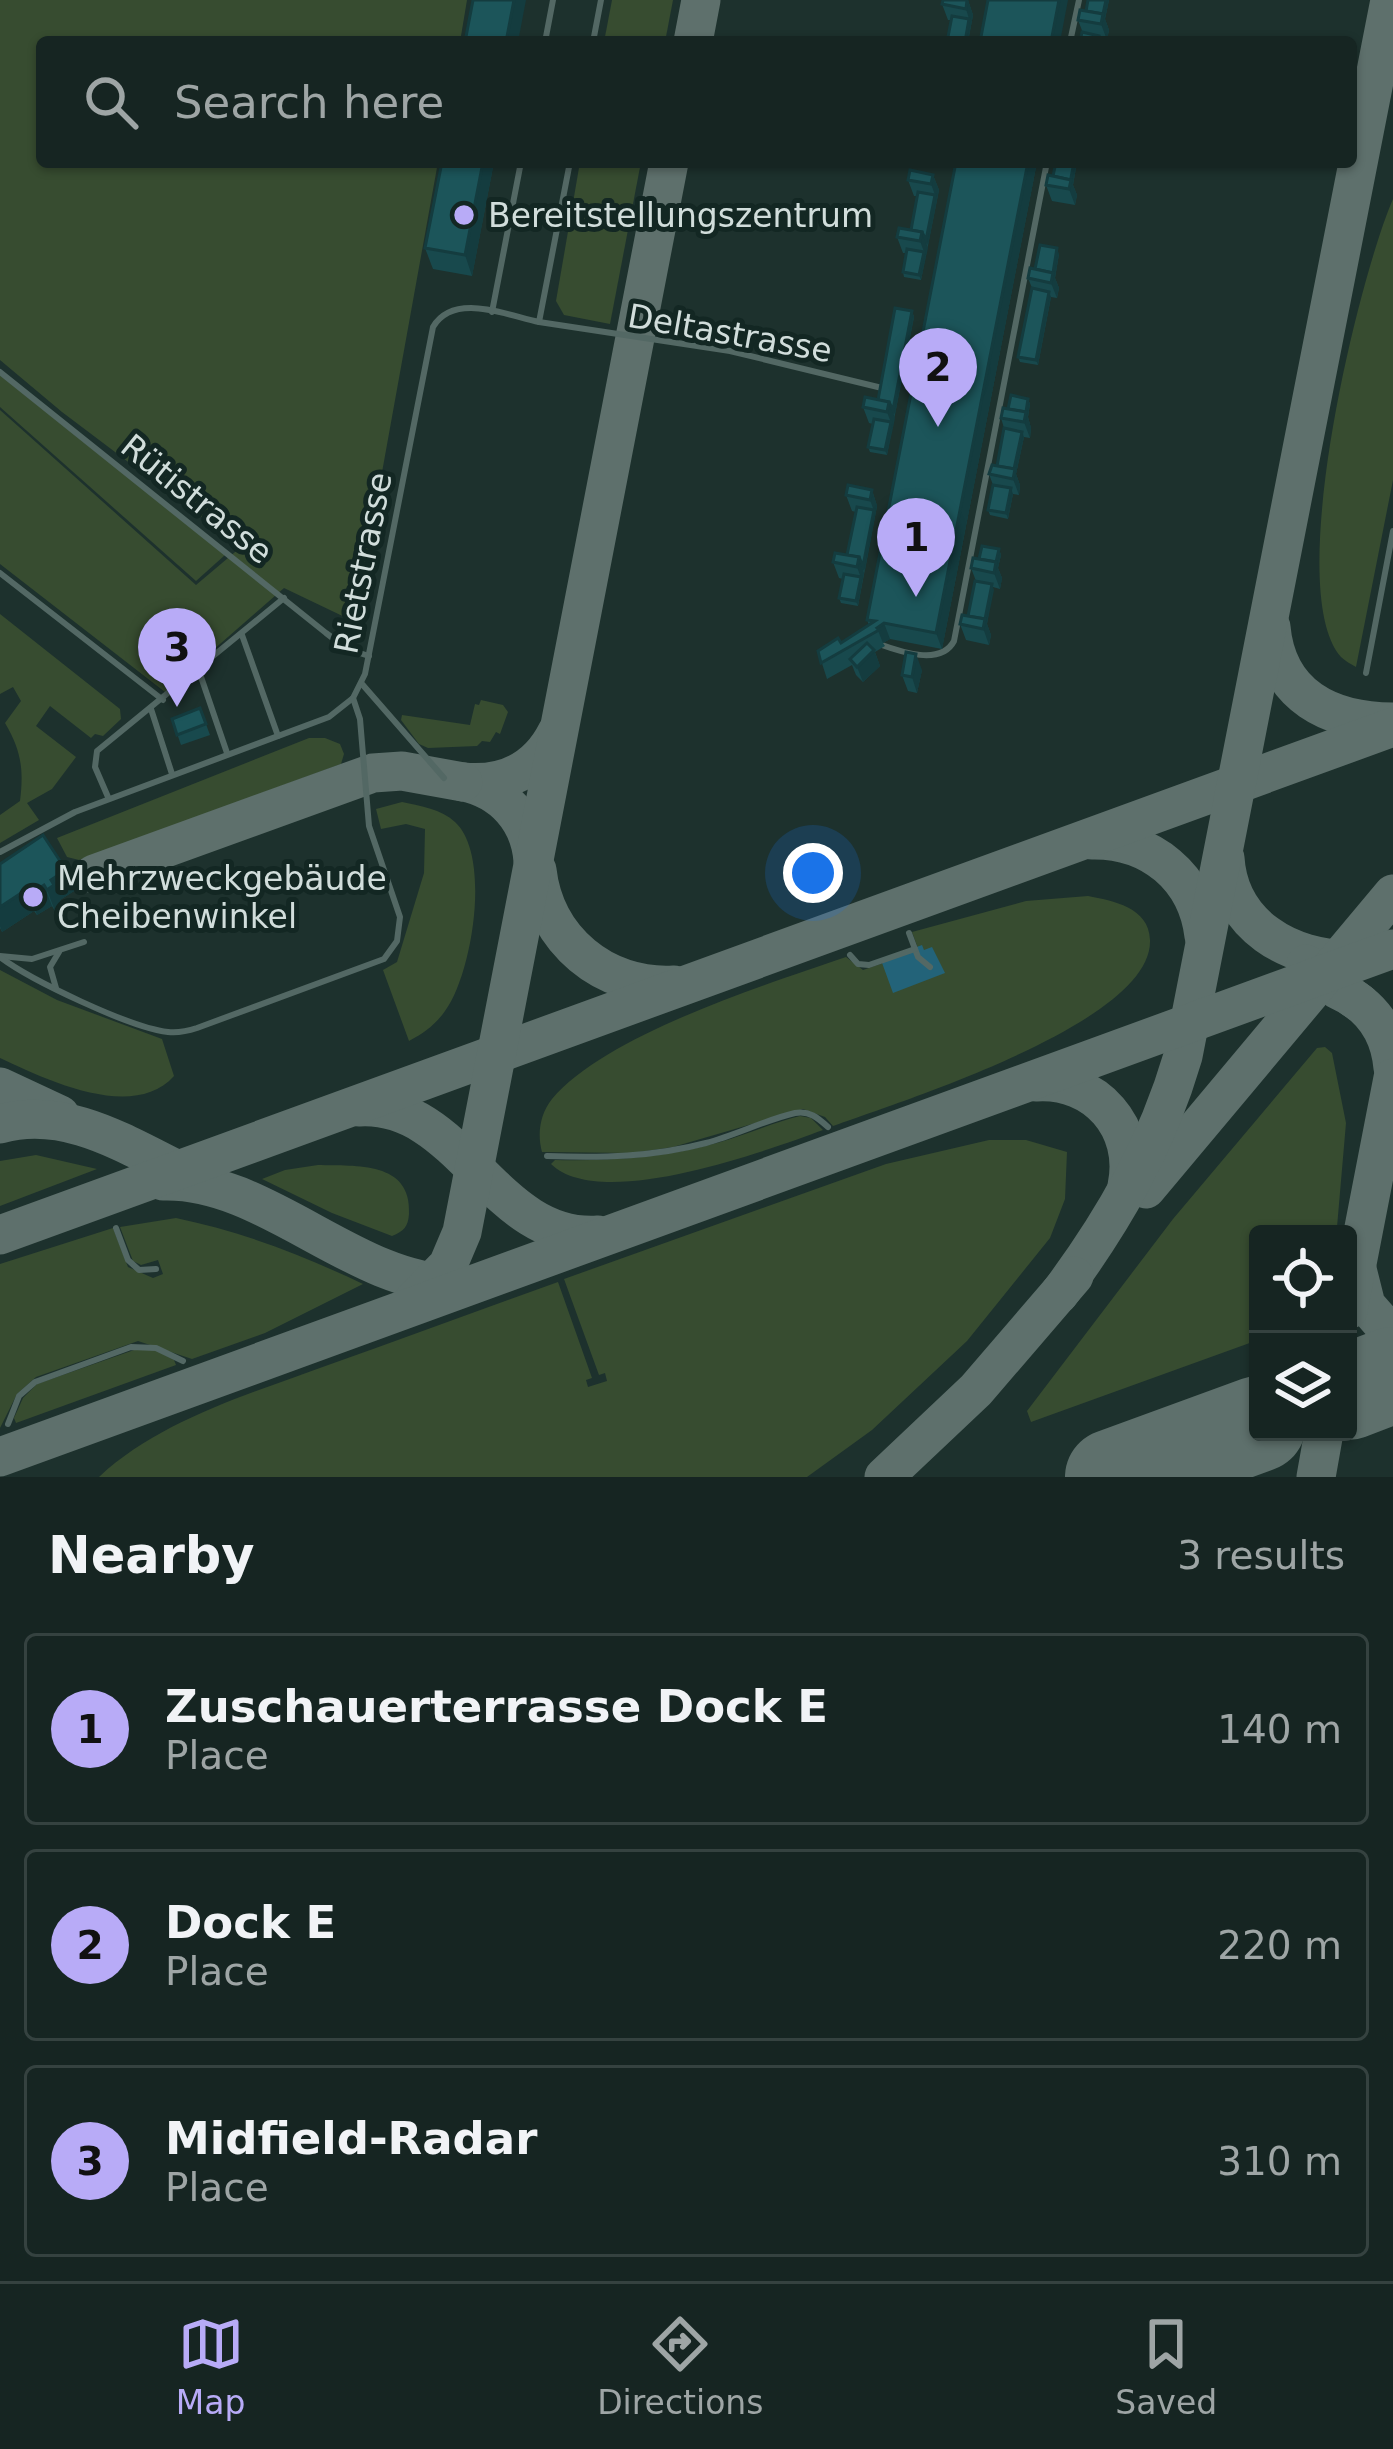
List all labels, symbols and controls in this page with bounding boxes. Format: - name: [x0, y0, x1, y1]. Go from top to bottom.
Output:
- search box: [36, 36, 1357, 168]
- icon: search: [78, 69, 144, 135]
- text: Search here: [174, 76, 444, 129]
- place label: Bereitstellungszentrum: [488, 196, 873, 235]
- marker: Bereitstellungszentrum: [451, 202, 477, 228]
- street label: Deltastrasse: [625, 296, 835, 370]
- pin: 2: [899, 328, 977, 427]
- street label: Rütistrasse: [114, 426, 280, 572]
- street label: Rietstrasse: [326, 469, 400, 657]
- pin: 1: [877, 498, 955, 597]
- pin: 3: [138, 608, 216, 707]
- your location: [783, 843, 843, 903]
- place label: Mehrzweckgebäude Cheibenwinkel: [57, 859, 387, 936]
- marker: Mehrzweckgebäude Cheibenwinkel: [20, 884, 46, 910]
- map controls: [1249, 1225, 1357, 1441]
- button: locate: [1249, 1225, 1357, 1333]
- button: layers: [1249, 1333, 1357, 1441]
- text: Nearby: [48, 1526, 255, 1585]
- text: 3 results: [1177, 1533, 1345, 1578]
- text: Zuschauerterrasse Dock E: [165, 1680, 828, 1733]
- text: 1: [76, 1707, 104, 1752]
- text: 140 m: [1217, 1707, 1342, 1752]
- text: Place: [165, 1733, 269, 1778]
- text: Dock E: [165, 1896, 336, 1949]
- text: 2: [76, 1923, 104, 1968]
- text: 220 m: [1217, 1923, 1342, 1968]
- text: Place: [165, 1949, 269, 1994]
- text: Midfield-Radar: [165, 2112, 537, 2165]
- text: 3: [76, 2139, 104, 2184]
- text: 310 m: [1217, 2139, 1342, 2184]
- text: Place: [165, 2165, 269, 2210]
- tab: Map: [176, 2311, 246, 2422]
- tab: Directions: [597, 2311, 763, 2422]
- tab: Saved: [1115, 2311, 1217, 2422]

